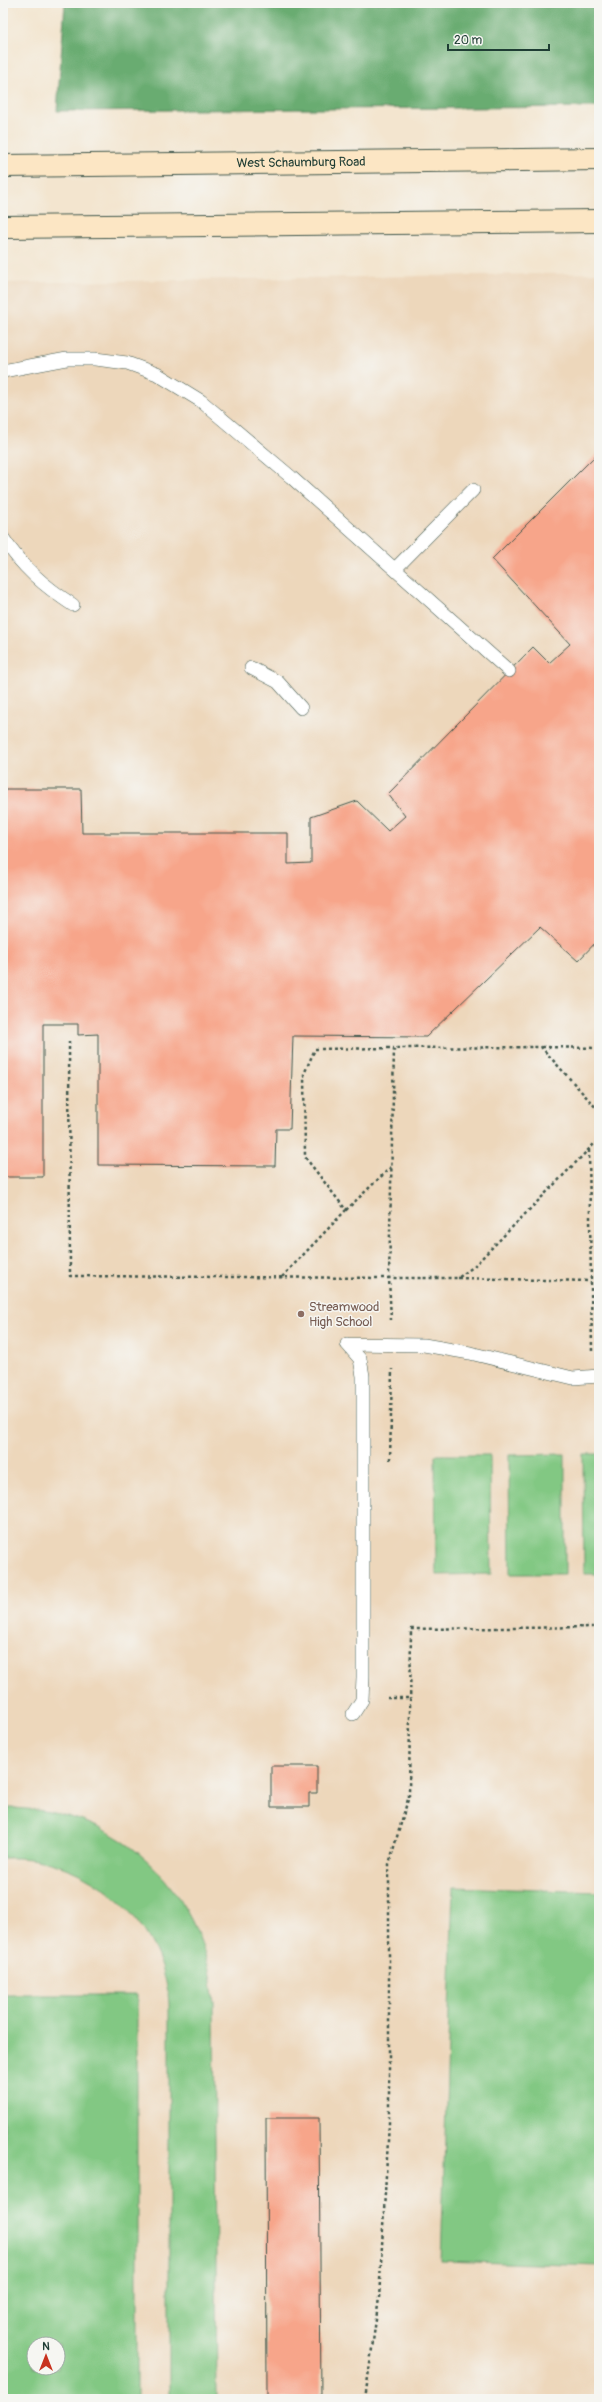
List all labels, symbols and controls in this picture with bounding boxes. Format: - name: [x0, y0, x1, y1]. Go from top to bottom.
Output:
- scale bar: [448, 26, 549, 52]
- text: 20 m: [454, 33, 483, 48]
- street label: West Schaumburg Road: [236, 154, 366, 171]
- place label: Streamwood High School: [309, 1299, 379, 1330]
- marker: Streamwood High School: [296, 1309, 306, 1319]
- north arrow: [26, 2336, 66, 2376]
- text: N: [42, 2340, 50, 2353]

